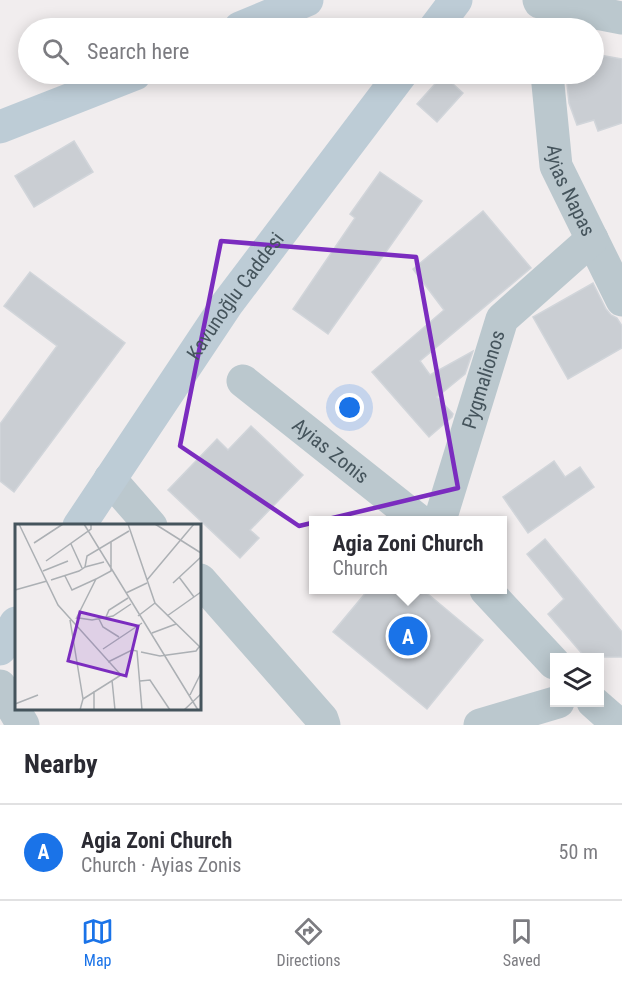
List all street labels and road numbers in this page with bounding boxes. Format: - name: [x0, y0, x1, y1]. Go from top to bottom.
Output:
- street label: Ayias Napas: [542, 144, 601, 240]
- street label: Kavunoğlu Caddesi: [181, 228, 289, 364]
- street label: Pygmalionos: [457, 327, 510, 432]
- street label: Ayias Zonis: [288, 413, 374, 488]

